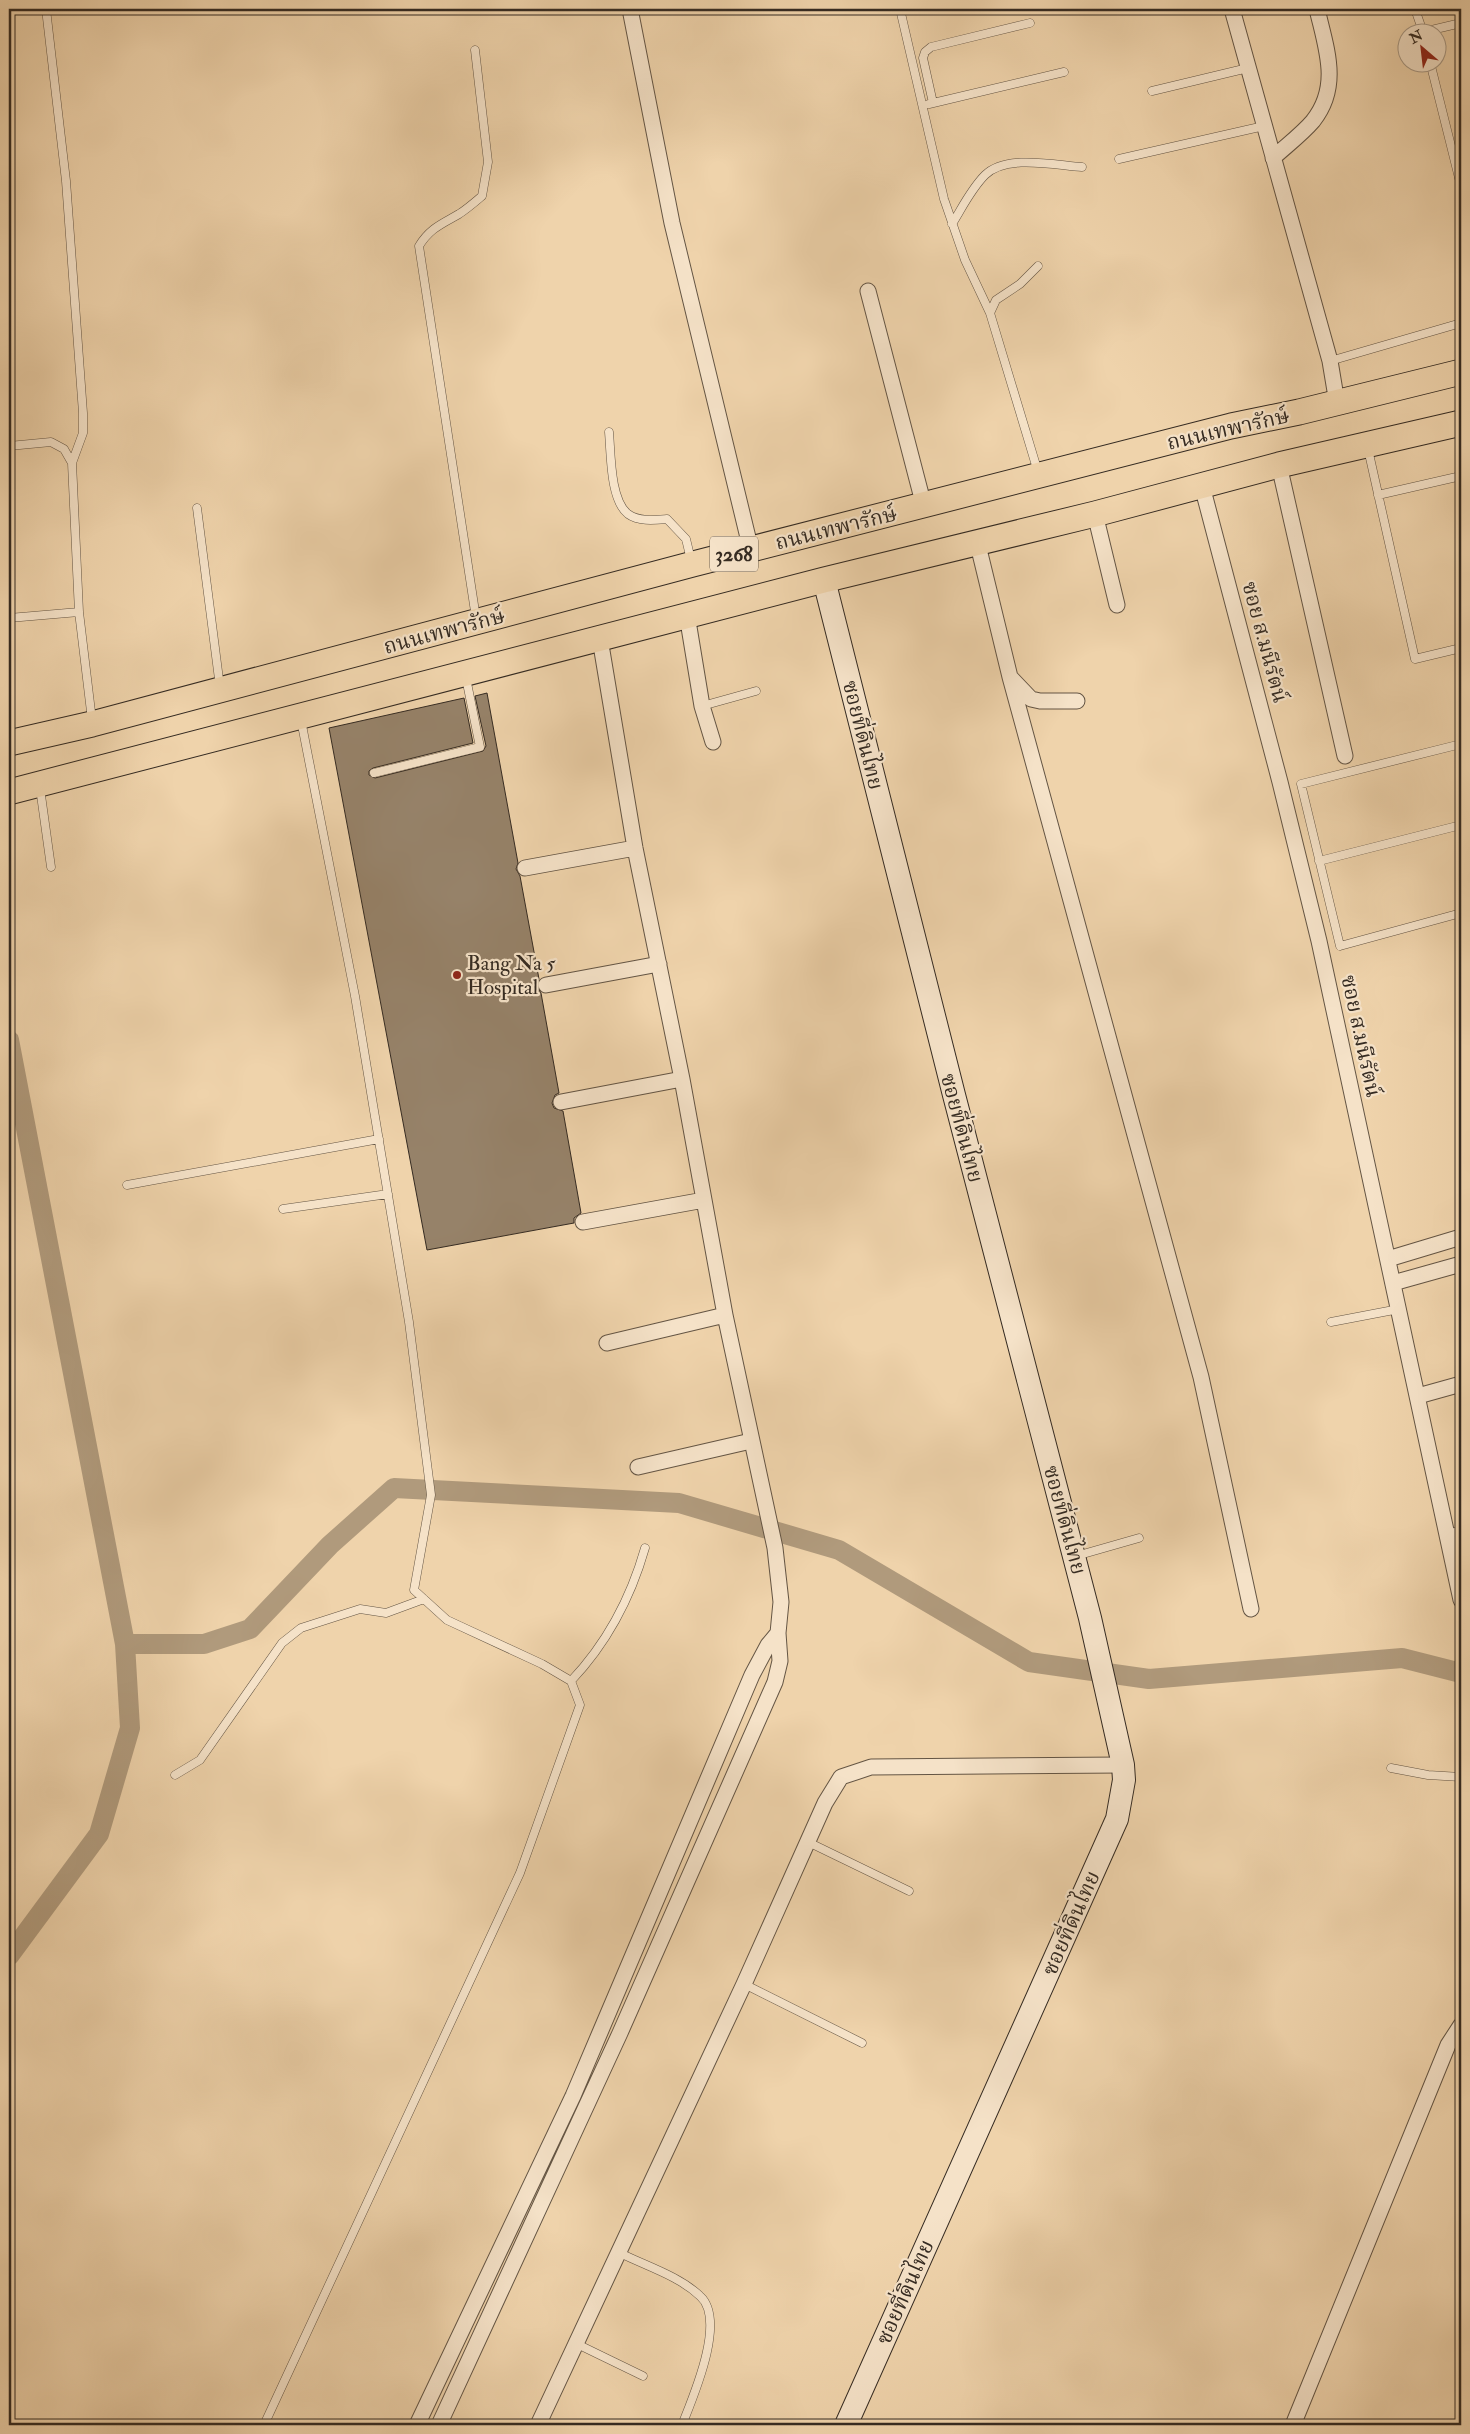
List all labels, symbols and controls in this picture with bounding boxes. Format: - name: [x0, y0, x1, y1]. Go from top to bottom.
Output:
- north arrow: [1398, 22, 1448, 72]
- text: N: [1406, 26, 1426, 48]
- street label: ถนนเทพารักษ์: [1164, 402, 1292, 457]
- street label: ถนนเทพารักษ์: [772, 500, 900, 557]
- road number: 3268: [710, 536, 758, 572]
- street label: ซอย ส.มนีรัตน์: [1235, 579, 1294, 706]
- street label: ถนนเทพารักษ์: [380, 602, 508, 661]
- street label: ซอยที่ดินไทย: [836, 677, 892, 793]
- place label: Bang Na 5 Hospital: [467, 950, 556, 1001]
- marker: Bang Na 5 Hospital: [451, 969, 463, 981]
- street label: ซอย ส.มนีรัตน์: [1334, 973, 1387, 1100]
- street label: ซอยที่ดินไทย: [934, 1070, 992, 1186]
- street label: ซอยที่ดินไทย: [1037, 1462, 1095, 1578]
- street label: ซอยที่ดินไทย: [1034, 1865, 1107, 1980]
- street label: ซอยที่ดินไทย: [868, 2234, 941, 2349]

